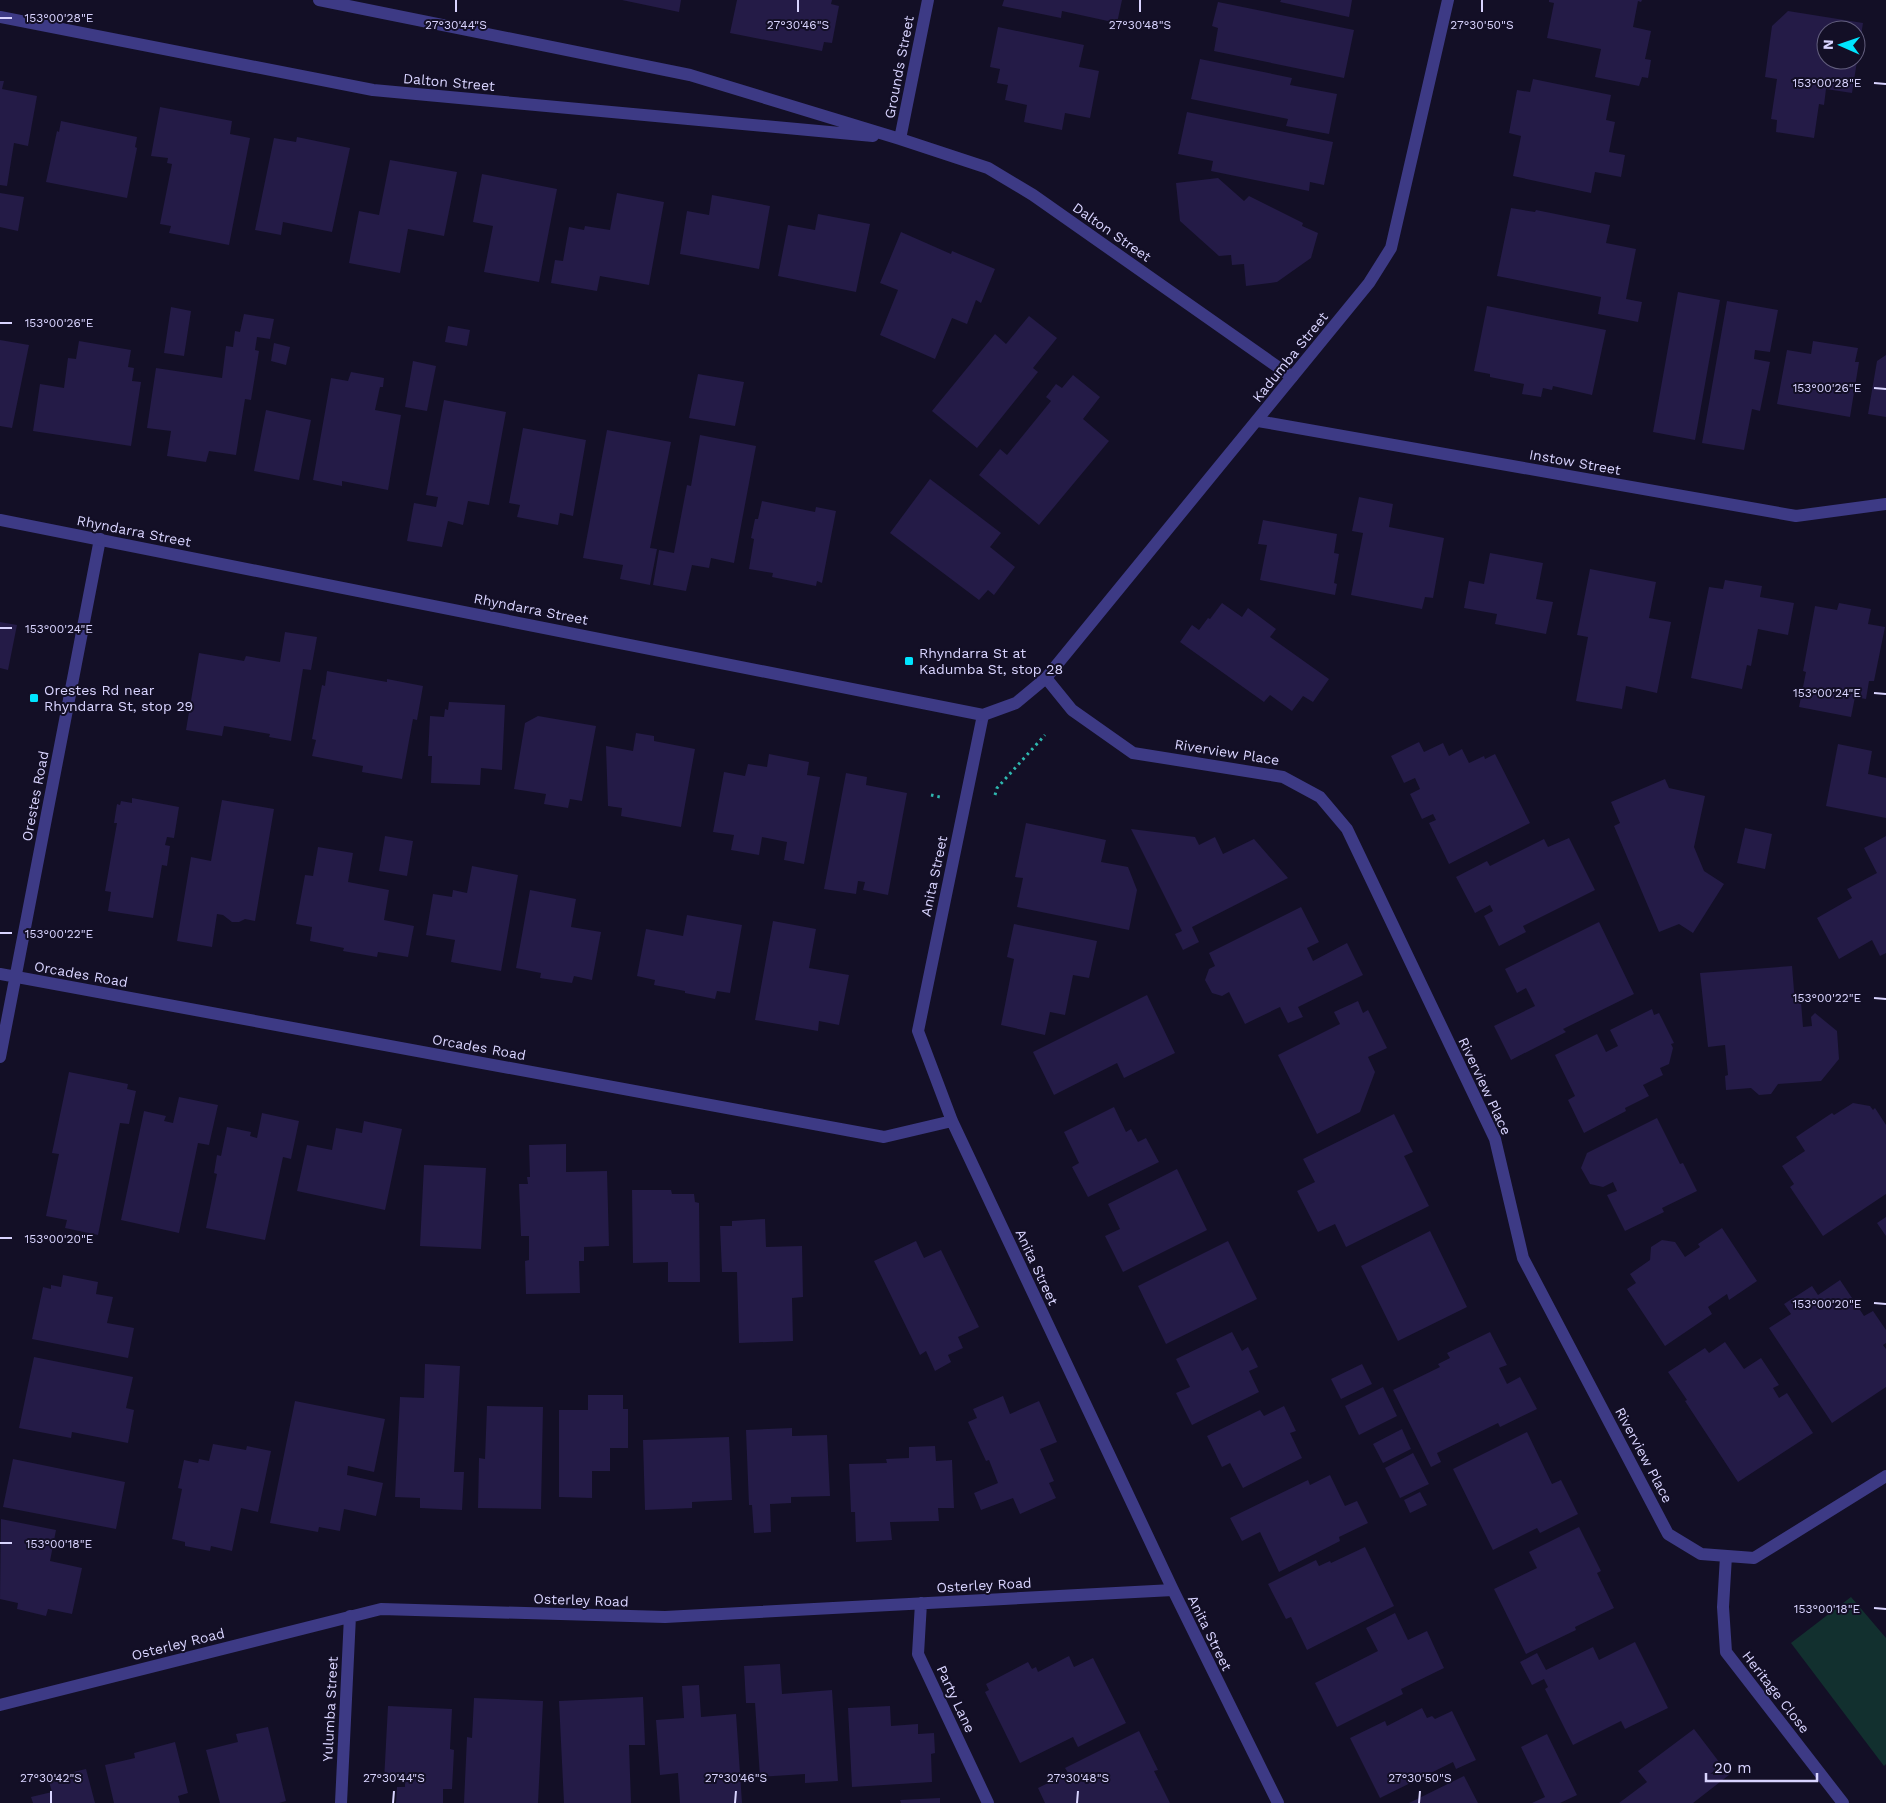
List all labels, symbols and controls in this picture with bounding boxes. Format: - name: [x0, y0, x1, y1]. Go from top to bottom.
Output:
- text: 153°00'28"E: [25, 11, 94, 25]
- street label: Grounds Street: [881, 14, 917, 120]
- text: 27°30'44"S: [425, 18, 487, 32]
- text: 27°30'46"S: [767, 18, 829, 32]
- text: 27°30'48"S: [1109, 18, 1171, 32]
- text: 27°30'50"S: [1450, 18, 1514, 32]
- north arrow: [1816, 20, 1866, 70]
- text: N: [1820, 39, 1836, 50]
- street label: Dalton Street: [403, 70, 496, 94]
- text: 153°00'28"E: [1793, 76, 1862, 90]
- street label: Dalton Street: [1070, 199, 1154, 265]
- street label: Kadumba Street: [1249, 309, 1331, 405]
- text: 153°00'26"E: [25, 316, 94, 330]
- text: 153°00'26"E: [1793, 381, 1862, 395]
- street label: Instow Street: [1528, 446, 1622, 478]
- street label: Rhyndarra Street: [76, 512, 193, 550]
- street label: Rhyndarra Street: [473, 590, 590, 628]
- text: 153°00'24"E: [25, 622, 93, 636]
- place label: Rhyndarra St at Kadumba St, stop 28: [919, 645, 1063, 677]
- marker: Rhyndarra St at Kadumba St, stop 28: [903, 655, 915, 667]
- place label: Orestes Rd near Rhyndarra St, stop 29: [44, 682, 193, 714]
- text: 153°00'24"E: [1793, 686, 1861, 700]
- marker: Orestes Rd near Rhyndarra St, stop 29: [28, 692, 40, 704]
- street label: Riverview Place: [1174, 736, 1280, 768]
- street label: Orestes Road: [18, 750, 52, 842]
- street label: Anita Street: [918, 834, 950, 918]
- text: 153°00'22"E: [25, 927, 94, 941]
- street label: Orcades Road: [33, 958, 129, 990]
- text: 153°00'22"E: [1793, 991, 1862, 1005]
- street label: Orcades Road: [431, 1031, 527, 1063]
- street label: Riverview Place: [1455, 1035, 1515, 1137]
- street label: Anita Street: [1012, 1226, 1062, 1308]
- text: 153°00'20"E: [25, 1232, 94, 1246]
- text: 153°00'20"E: [1793, 1297, 1862, 1311]
- street label: Riverview Place: [1612, 1405, 1676, 1505]
- text: 153°00'18"E: [26, 1537, 93, 1551]
- street label: Osterley Road: [936, 1575, 1032, 1595]
- street label: Osterley Road: [533, 1590, 629, 1610]
- street label: Anita Street: [1185, 1593, 1235, 1673]
- text: 153°00'18"E: [1794, 1602, 1861, 1616]
- street label: Osterley Road: [130, 1625, 226, 1663]
- street label: Heritage Close: [1739, 1648, 1813, 1736]
- street label: Yulumba Street: [319, 1656, 341, 1762]
- street label: Party Lane: [933, 1663, 979, 1735]
- scale bar: [1706, 1750, 1817, 1782]
- text: 20 m: [1714, 1759, 1752, 1777]
- text: 27°30'42"S: [20, 1771, 82, 1785]
- text: 27°30'44"S: [363, 1771, 425, 1785]
- text: 27°30'46"S: [705, 1771, 767, 1785]
- text: 27°30'48"S: [1047, 1771, 1109, 1785]
- text: 27°30'50"S: [1388, 1771, 1452, 1785]

